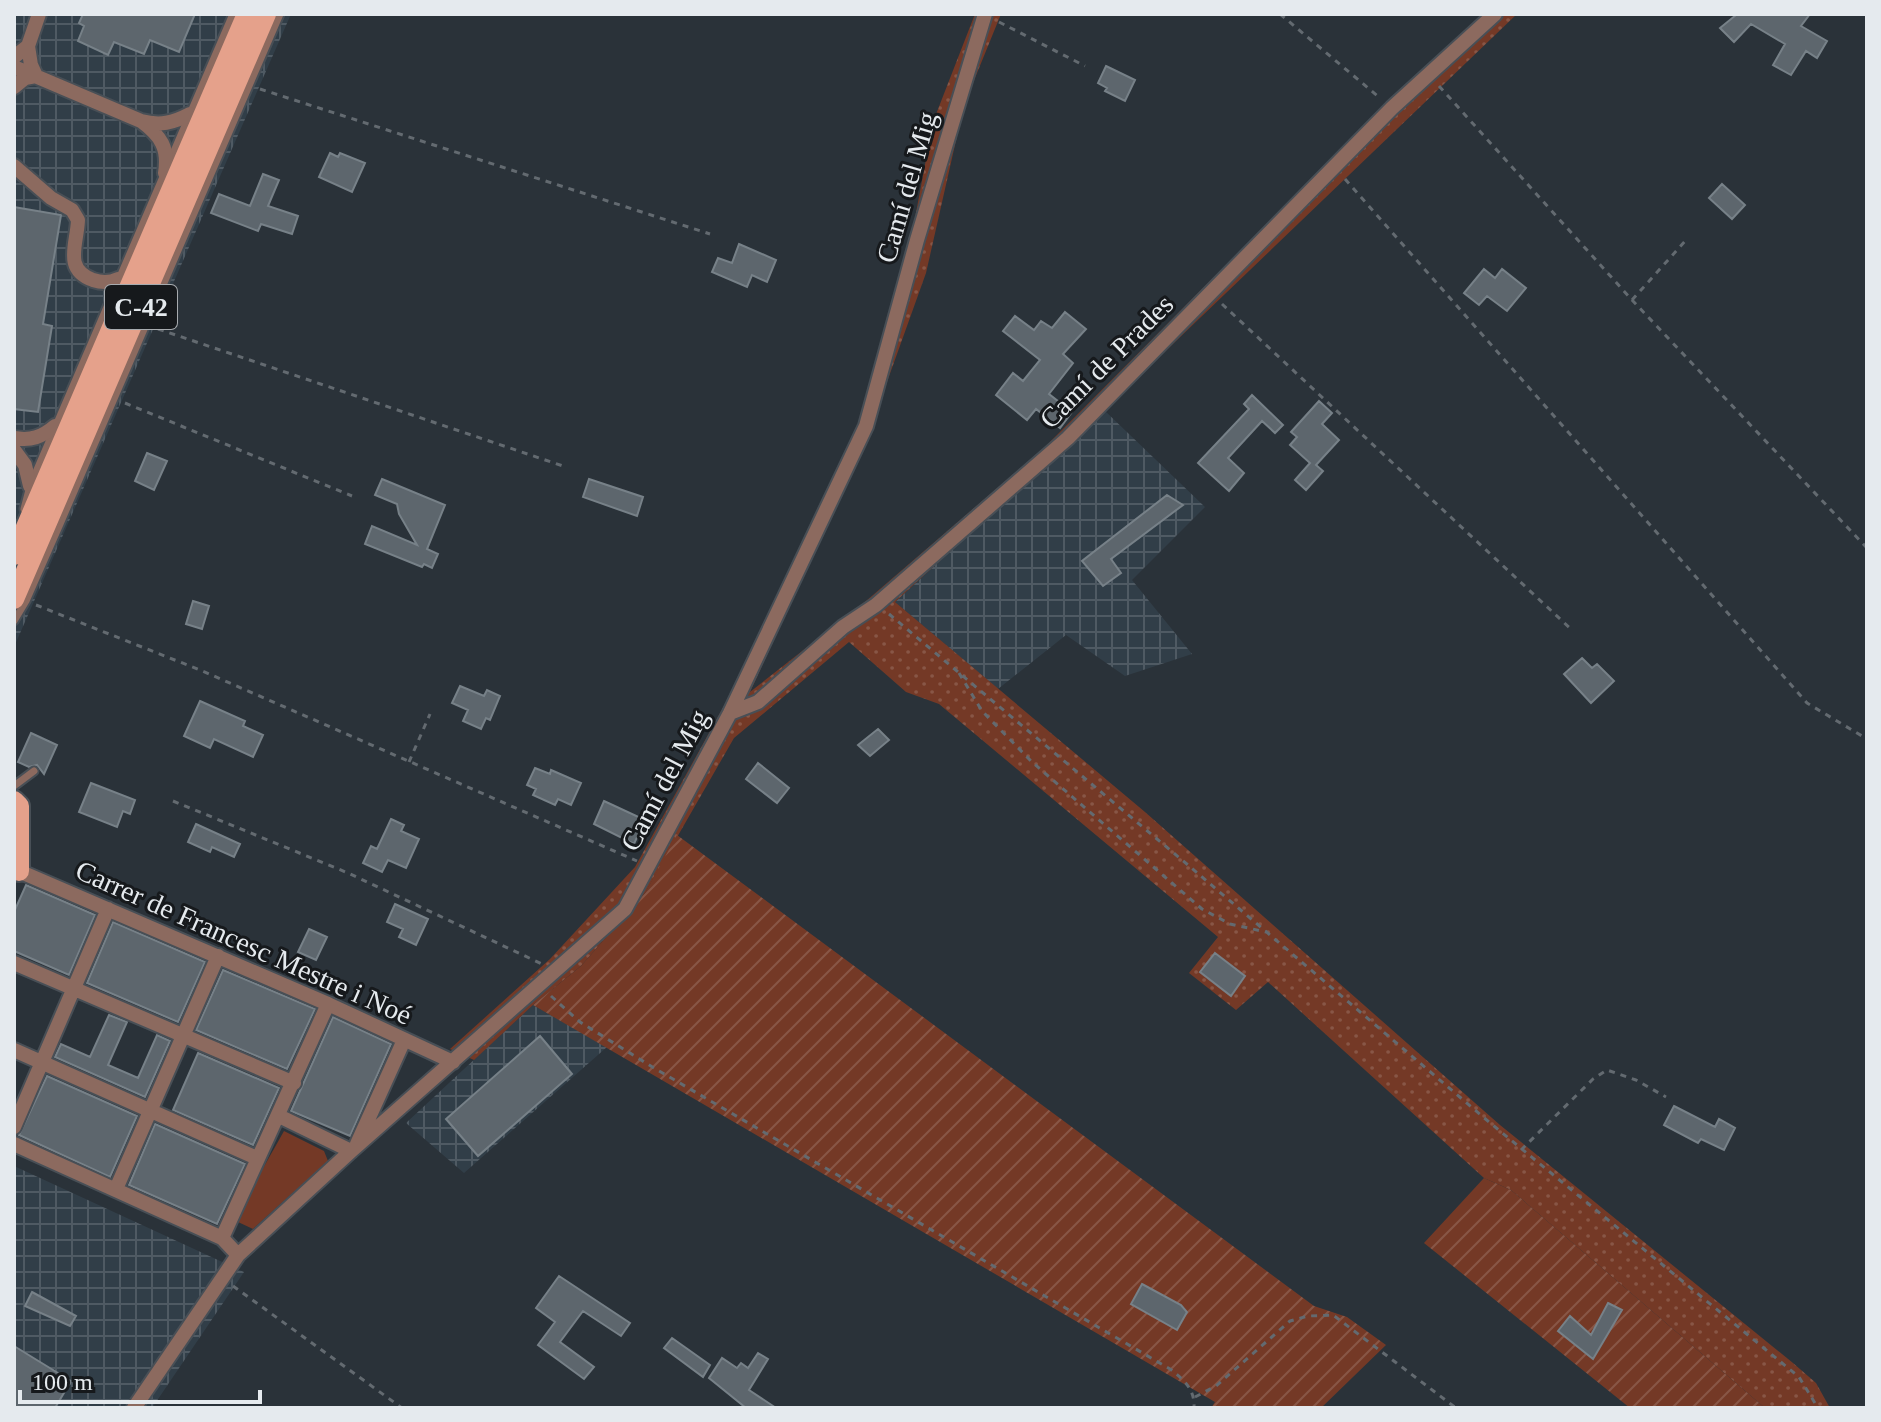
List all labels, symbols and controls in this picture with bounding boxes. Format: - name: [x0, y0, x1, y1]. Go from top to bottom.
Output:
- street label: Camí del Mig: [870, 108, 943, 266]
- road number: C-42: [105, 285, 177, 329]
- street label: Camí de Prades: [1033, 288, 1179, 434]
- street label: Camí del Mig: [614, 704, 715, 856]
- street label: Carrer de Francesc Mestre i Noé: [71, 854, 417, 1031]
- scale bar: [20, 1354, 260, 1404]
- text: 100 m: [32, 1369, 93, 1395]

